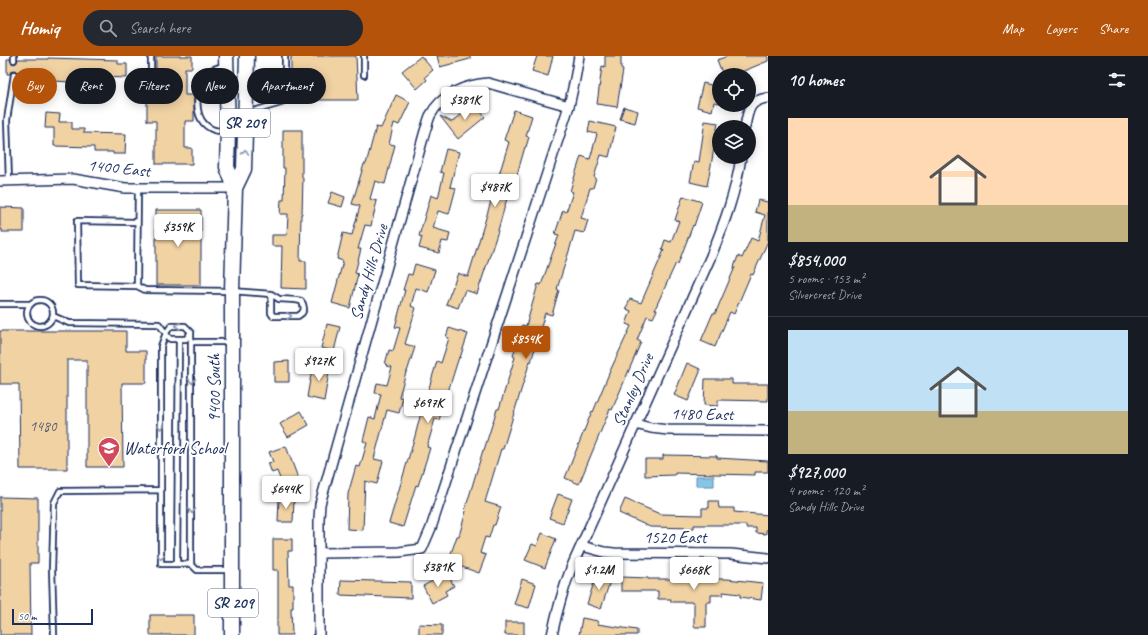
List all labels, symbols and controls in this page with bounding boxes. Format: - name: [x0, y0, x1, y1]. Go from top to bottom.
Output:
- search box: [83, 10, 363, 46]
- text: Homiq: [20, 16, 59, 40]
- icon: search: [97, 17, 119, 39]
- text: Search here: [129, 19, 191, 38]
- text: Map: [1002, 20, 1024, 37]
- text: Layers: [1046, 20, 1077, 37]
- text: Share: [1099, 20, 1128, 37]
- chip: Buy: [12, 68, 57, 104]
- chip: Rent: [65, 68, 116, 104]
- chip: Filters: [124, 68, 183, 104]
- chip: New: [191, 68, 239, 104]
- chip: Apartment: [247, 68, 326, 104]
- map controls: [712, 68, 756, 164]
- button: locate: [712, 68, 756, 112]
- icon: filters: [1106, 69, 1128, 91]
- text: 10 homes: [788, 70, 844, 91]
- pin: $381K: [437, 87, 493, 121]
- text: $381K: [450, 92, 480, 108]
- road number: SR 209: [220, 109, 270, 137]
- button: layers: [712, 120, 756, 164]
- icon: home: [922, 144, 994, 216]
- one-way arrow: [240, 149, 249, 155]
- street label: 1400 East: [87, 154, 154, 182]
- pin: $487K: [467, 174, 523, 208]
- text: $487K: [480, 179, 510, 195]
- pin: $359K: [150, 214, 206, 248]
- text: $359K: [163, 219, 193, 235]
- street label: Sandy Hills Drive: [345, 220, 393, 322]
- text: $854,000: [788, 250, 845, 271]
- text: 5 rooms · 153 m²: [788, 271, 864, 287]
- text: Silvercrest Drive: [788, 287, 861, 303]
- one-way arrow: [286, 312, 292, 320]
- one-way arrow: [175, 322, 181, 330]
- pin: $854K: [498, 326, 554, 360]
- text: $854K: [511, 331, 541, 347]
- pin: $927K: [291, 348, 347, 382]
- street label: Stanley Drive: [608, 349, 659, 430]
- street label: 9400 South: [204, 353, 225, 422]
- text: $927K: [304, 353, 334, 369]
- icon: home: [922, 356, 994, 428]
- one-way arrow: [188, 378, 196, 384]
- pin: $697K: [400, 390, 456, 424]
- text: $697K: [413, 395, 443, 411]
- street label: 1480 East: [671, 403, 736, 425]
- house number: 1480: [29, 417, 58, 436]
- one-way arrow: [157, 424, 165, 430]
- school or university icon: Waterford School: [96, 435, 122, 468]
- place label: Waterford School: [124, 438, 229, 459]
- text: $927,000: [788, 462, 845, 483]
- pin: $644K: [258, 476, 314, 510]
- text: $644K: [271, 481, 301, 497]
- text: 4 rooms · 120 m²: [788, 483, 864, 499]
- text: Sandy Hills Drive: [788, 499, 863, 515]
- one-way arrow: [188, 508, 196, 514]
- street label: 1520 East: [644, 527, 709, 548]
- one-way arrow: [157, 554, 165, 560]
- pin: $381K: [410, 554, 466, 588]
- pin: $1.2M: [571, 557, 627, 591]
- pin: $668K: [666, 557, 722, 591]
- text: $381K: [423, 559, 453, 575]
- text: $1.2M: [584, 562, 614, 578]
- text: $668K: [679, 562, 709, 578]
- road number: SR 209: [208, 589, 258, 617]
- scale bar: [12, 607, 93, 626]
- text: 50 m: [18, 609, 37, 623]

